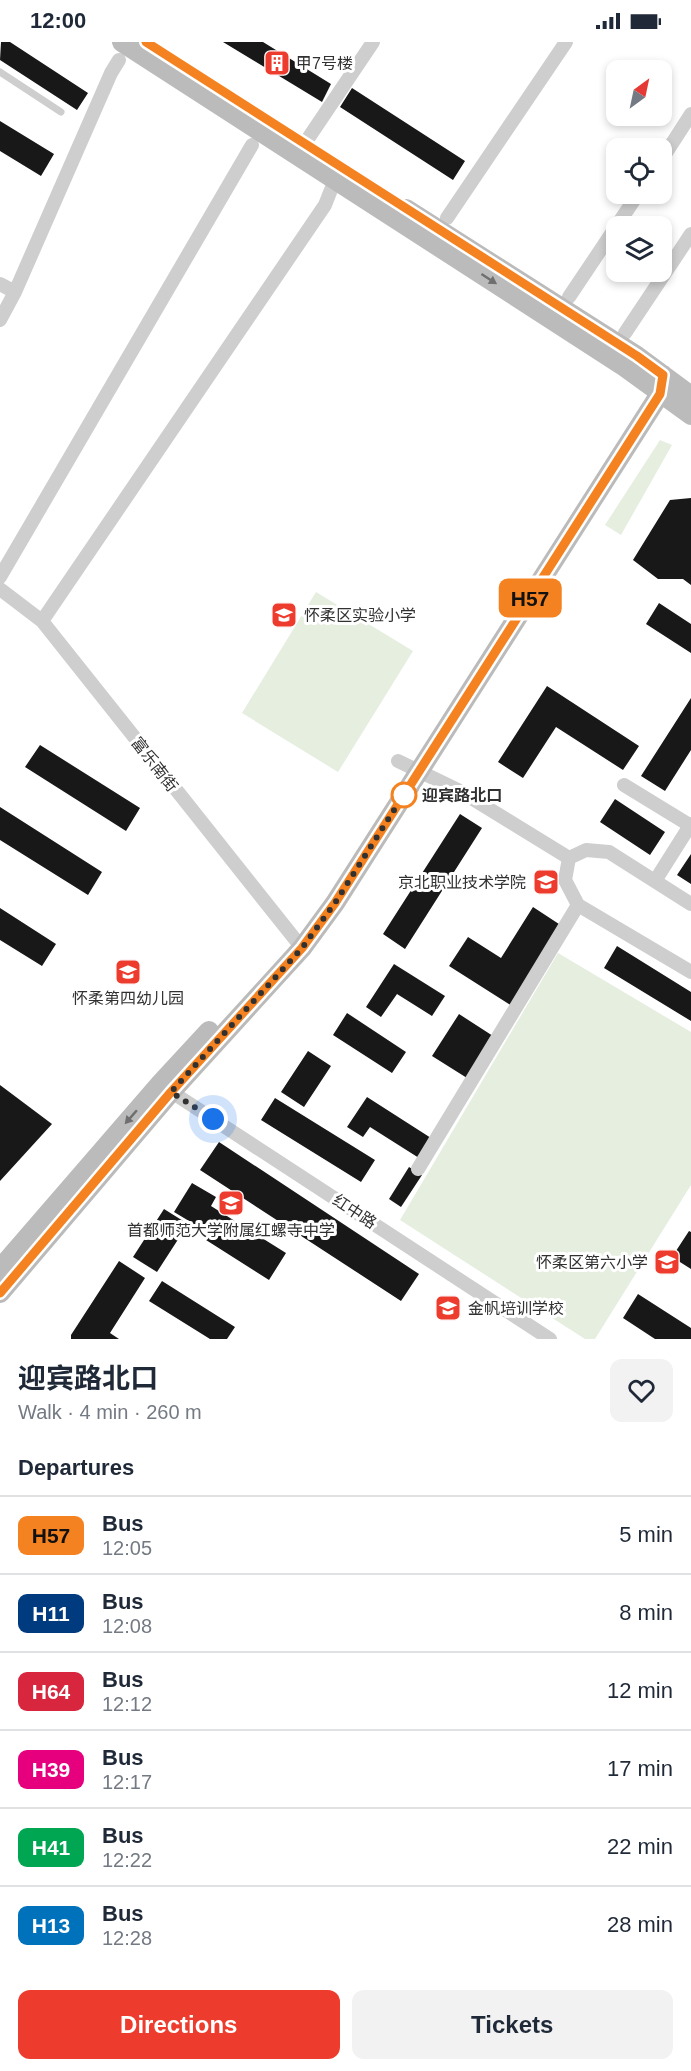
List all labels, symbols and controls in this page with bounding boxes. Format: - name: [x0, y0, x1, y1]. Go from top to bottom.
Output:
- text: 12:00: [30, 8, 86, 33]
- building icon: 甲7号楼: [262, 48, 292, 78]
- place label: 甲7号楼: [296, 55, 353, 72]
- north arrow: [606, 60, 672, 126]
- map controls: [606, 60, 672, 282]
- button: locate: [606, 138, 672, 204]
- button: layers: [606, 216, 672, 282]
- one-way arrow: [481, 273, 497, 284]
- line badge: H57: [496, 578, 564, 618]
- text: H57: [511, 587, 549, 610]
- school or university icon: 怀柔区实验小学: [269, 600, 299, 630]
- place label: 怀柔区实验小学: [304, 607, 416, 624]
- street label: 富乐南街: [128, 734, 181, 795]
- marker: 迎宾路北口: [391, 782, 417, 808]
- place label: 迎宾路北口: [422, 787, 502, 804]
- school or university icon: 京北职业技术学院: [531, 867, 561, 897]
- place label: 京北职业技术学院: [398, 874, 526, 891]
- school or university icon: 怀柔第四幼儿园: [113, 957, 143, 987]
- place label: 怀柔第四幼儿园: [72, 990, 184, 1007]
- your location: [198, 1104, 228, 1134]
- one-way arrow: [125, 1109, 138, 1124]
- school or university icon: 首都师范大学附属红螺寺中学: [216, 1188, 246, 1218]
- street label: 红中路: [330, 1191, 379, 1232]
- place label: 首都师范大学附属红螺寺中学: [127, 1222, 335, 1239]
- school or university icon: 怀柔区第六小学: [652, 1247, 682, 1277]
- place label: 怀柔区第六小学: [536, 1254, 648, 1271]
- school or university icon: 金帆培训学校: [433, 1293, 463, 1323]
- place label: 金帆培训学校: [468, 1300, 564, 1317]
- button: heart: [610, 1359, 673, 1422]
- text: 迎宾路北口: [18, 1363, 158, 1394]
- text: Walk · 4 min · 260 m: [18, 1401, 202, 1423]
- text: Departures: [18, 1455, 134, 1480]
- text: Bus: [102, 1511, 144, 1536]
- text: 5 min: [619, 1522, 673, 1547]
- text: H57: [32, 1524, 70, 1547]
- text: 12:05: [102, 1537, 152, 1559]
- text: Bus: [102, 1589, 144, 1614]
- text: 8 min: [619, 1600, 673, 1625]
- text: H11: [32, 1602, 70, 1625]
- text: 12:08: [102, 1615, 152, 1637]
- text: Bus: [102, 1667, 144, 1692]
- text: 12 min: [607, 1678, 673, 1703]
- text: H64: [32, 1680, 70, 1703]
- text: 12:12: [102, 1693, 152, 1715]
- text: Bus: [102, 1745, 144, 1770]
- text: 17 min: [607, 1756, 673, 1781]
- text: H39: [32, 1758, 70, 1781]
- text: 12:17: [102, 1771, 152, 1793]
- text: Bus: [102, 1823, 144, 1848]
- text: 22 min: [607, 1834, 673, 1859]
- text: H41: [32, 1836, 70, 1859]
- text: 12:22: [102, 1849, 152, 1871]
- text: Bus: [102, 1901, 144, 1926]
- text: 28 min: [607, 1912, 673, 1937]
- text: H13: [32, 1914, 70, 1937]
- text: 12:28: [102, 1927, 152, 1949]
- button: Directions: [18, 1990, 340, 2059]
- button: Tickets: [352, 1990, 673, 2059]

